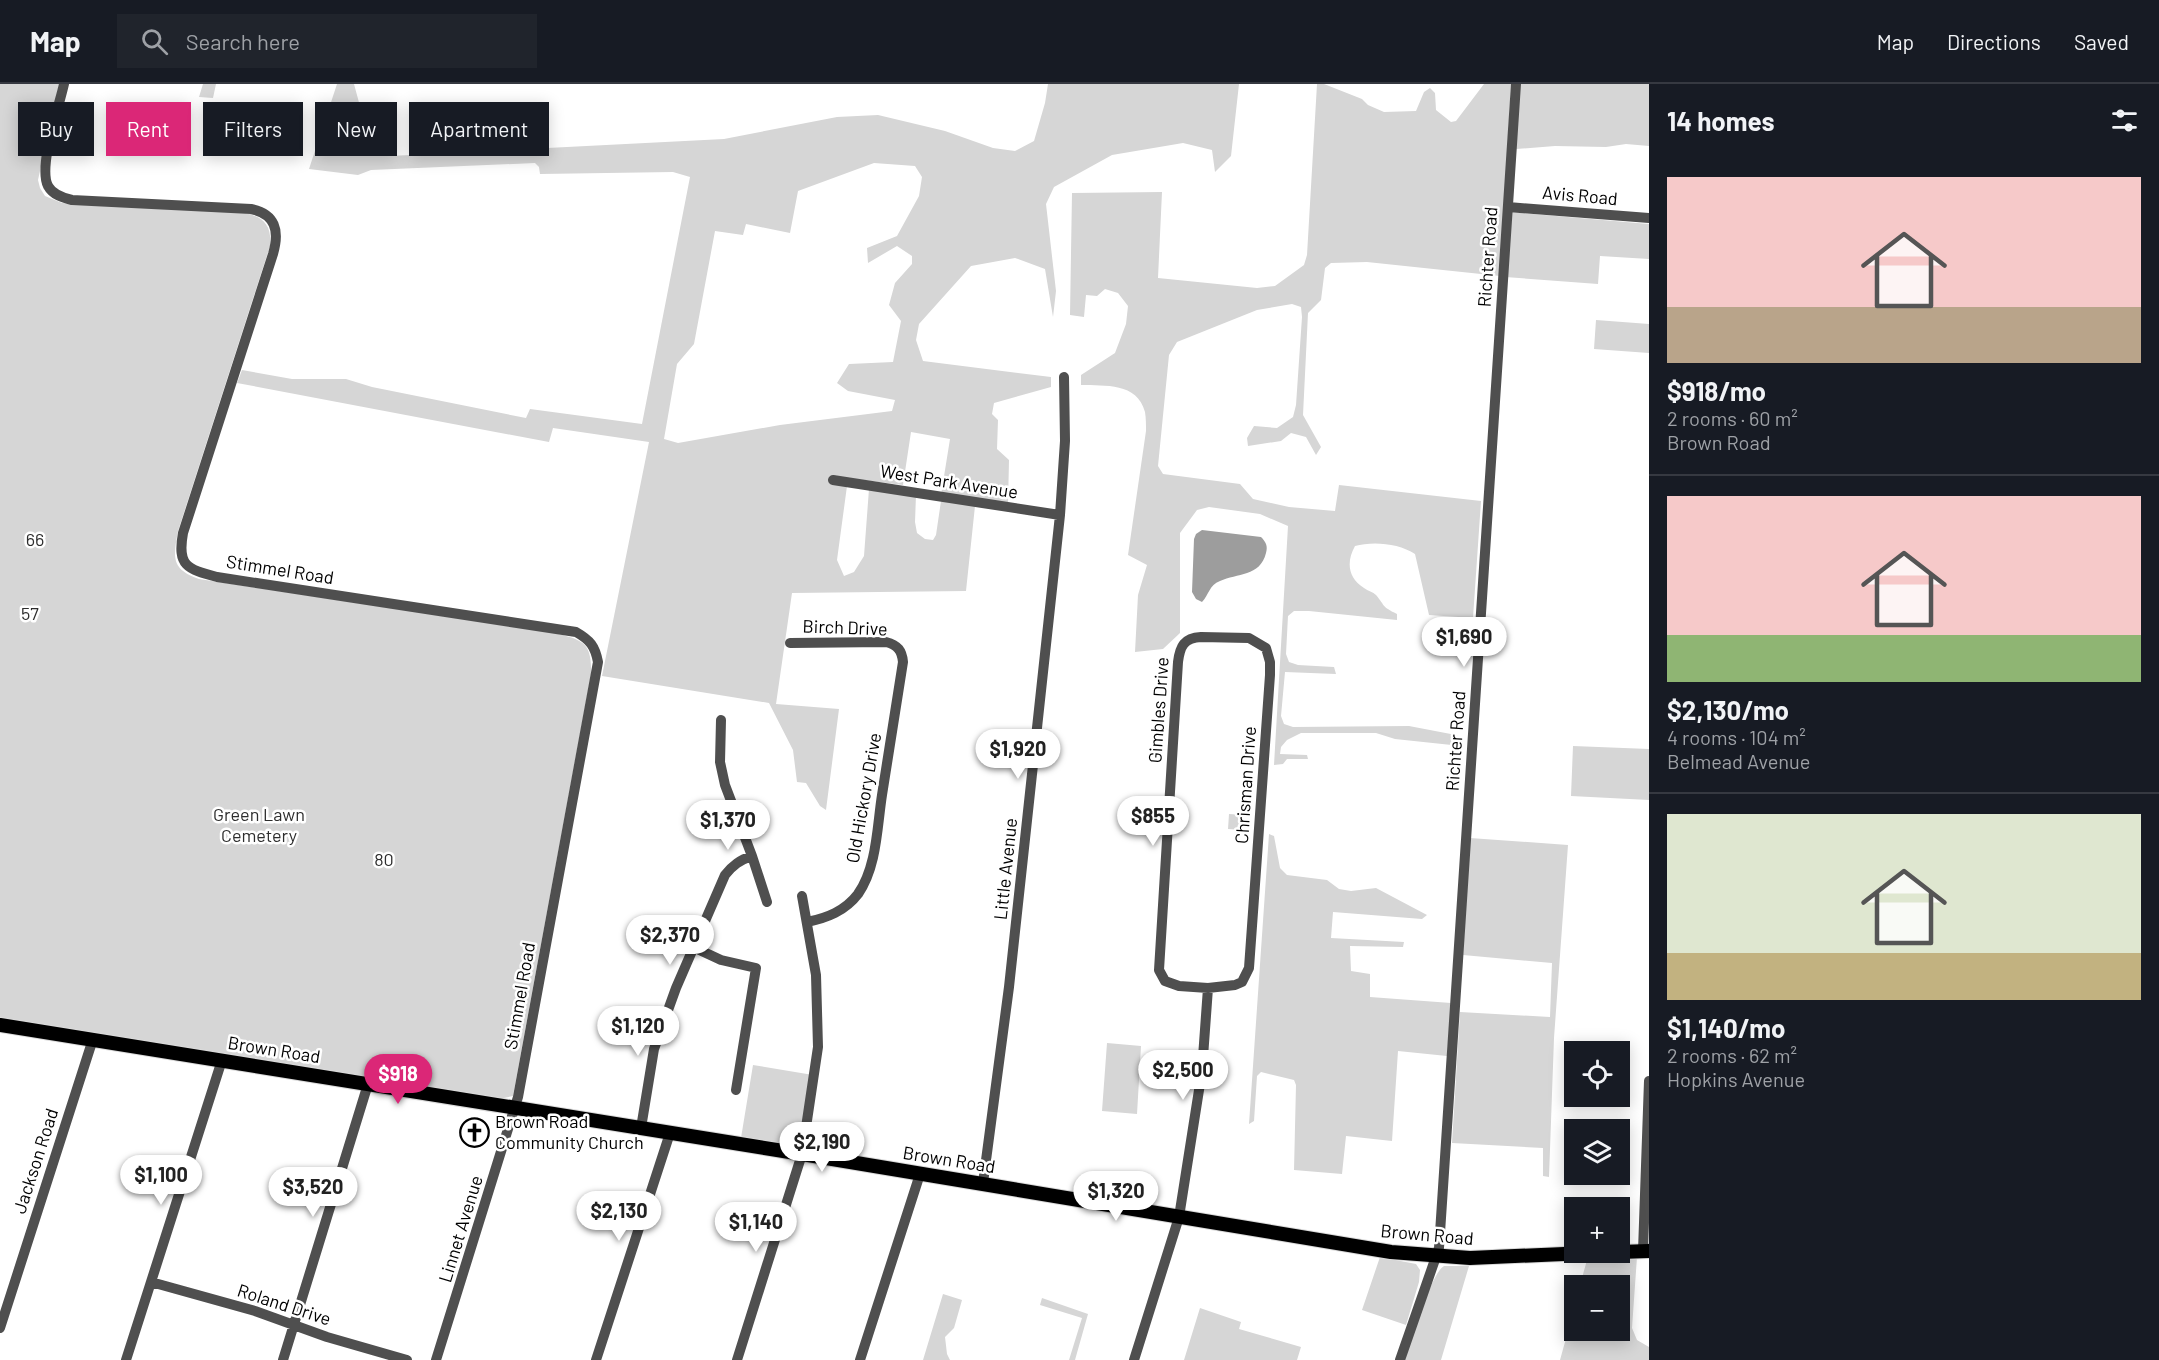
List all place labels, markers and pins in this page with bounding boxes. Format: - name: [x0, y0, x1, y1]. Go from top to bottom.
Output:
- pin: $1,690: [1415, 617, 1513, 668]
- pin: $1,920: [969, 729, 1067, 780]
- pin: $855: [1117, 796, 1189, 847]
- pin: $1,370: [679, 800, 777, 851]
- pin: $2,370: [621, 915, 719, 966]
- pin: $1,120: [589, 1006, 687, 1057]
- pin: $2,500: [1134, 1050, 1232, 1101]
- pin: $918: [362, 1054, 434, 1105]
- place label: Brown Road Community Church: [495, 1110, 644, 1153]
- church icon: Brown Road Community Church: [458, 1116, 490, 1148]
- pin: $2,190: [773, 1122, 871, 1173]
- pin: $1,100: [112, 1155, 210, 1206]
- pin: $3,520: [264, 1167, 362, 1218]
- pin: $1,320: [1067, 1171, 1165, 1222]
- pin: $2,130: [570, 1191, 668, 1242]
- pin: $1,140: [707, 1202, 805, 1253]

